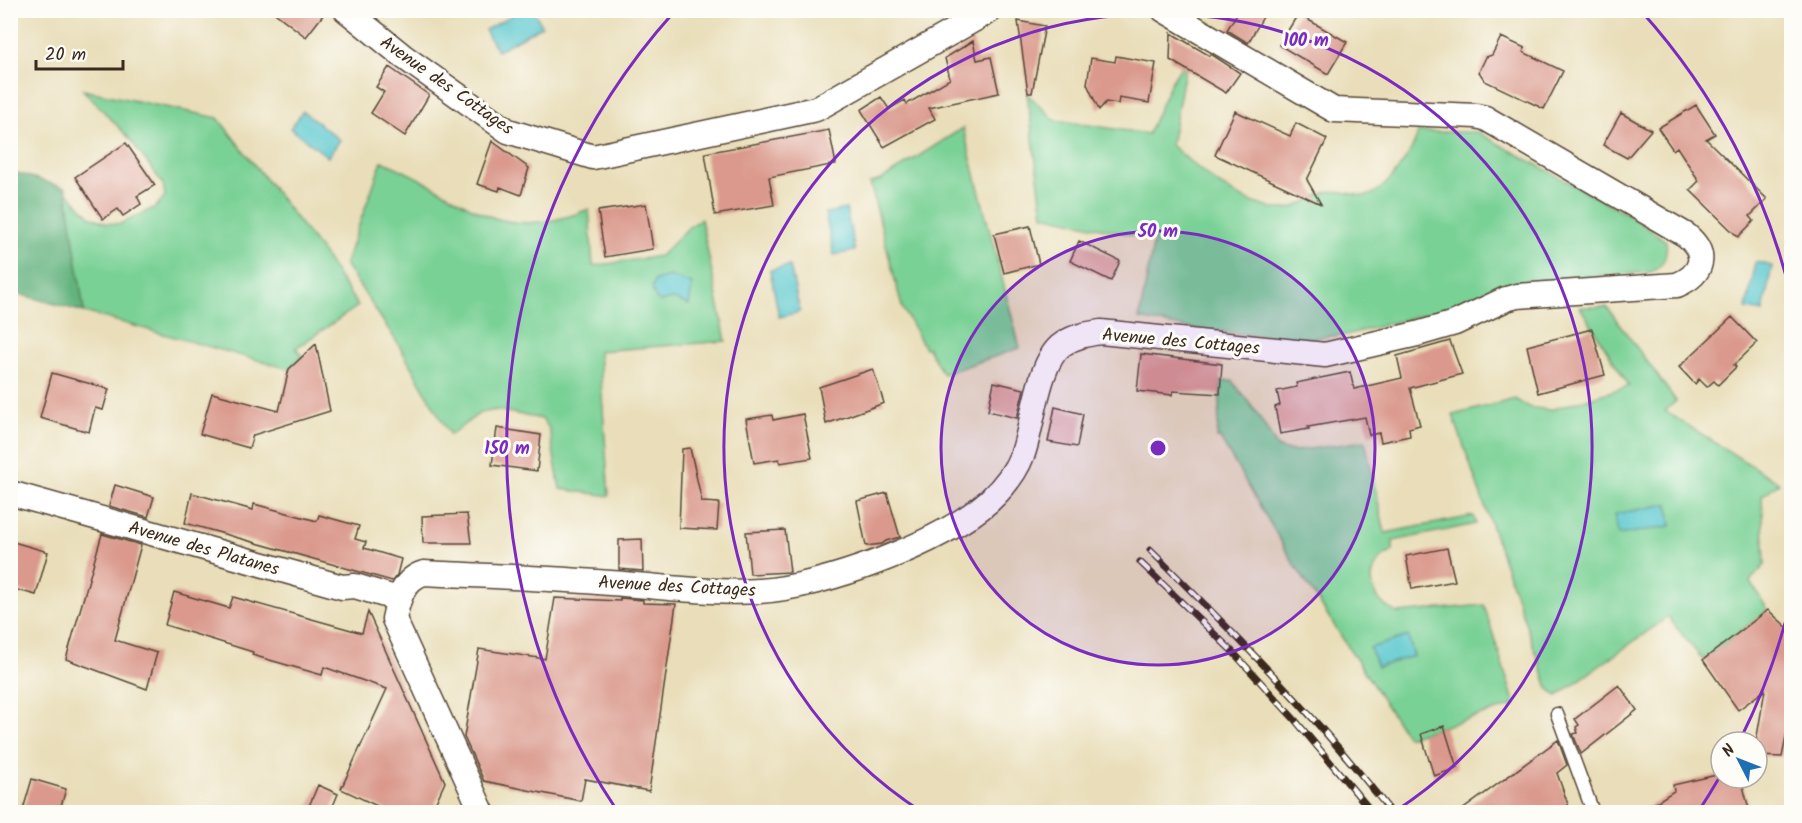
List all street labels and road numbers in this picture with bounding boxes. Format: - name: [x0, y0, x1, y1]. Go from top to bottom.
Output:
- street label: Avenue des Cottages: [373, 29, 519, 144]
- street label: Avenue des Cottages: [1101, 321, 1261, 364]
- street label: Avenue des Platanes: [125, 514, 283, 585]
- street label: Avenue des Cottages: [597, 569, 757, 606]

